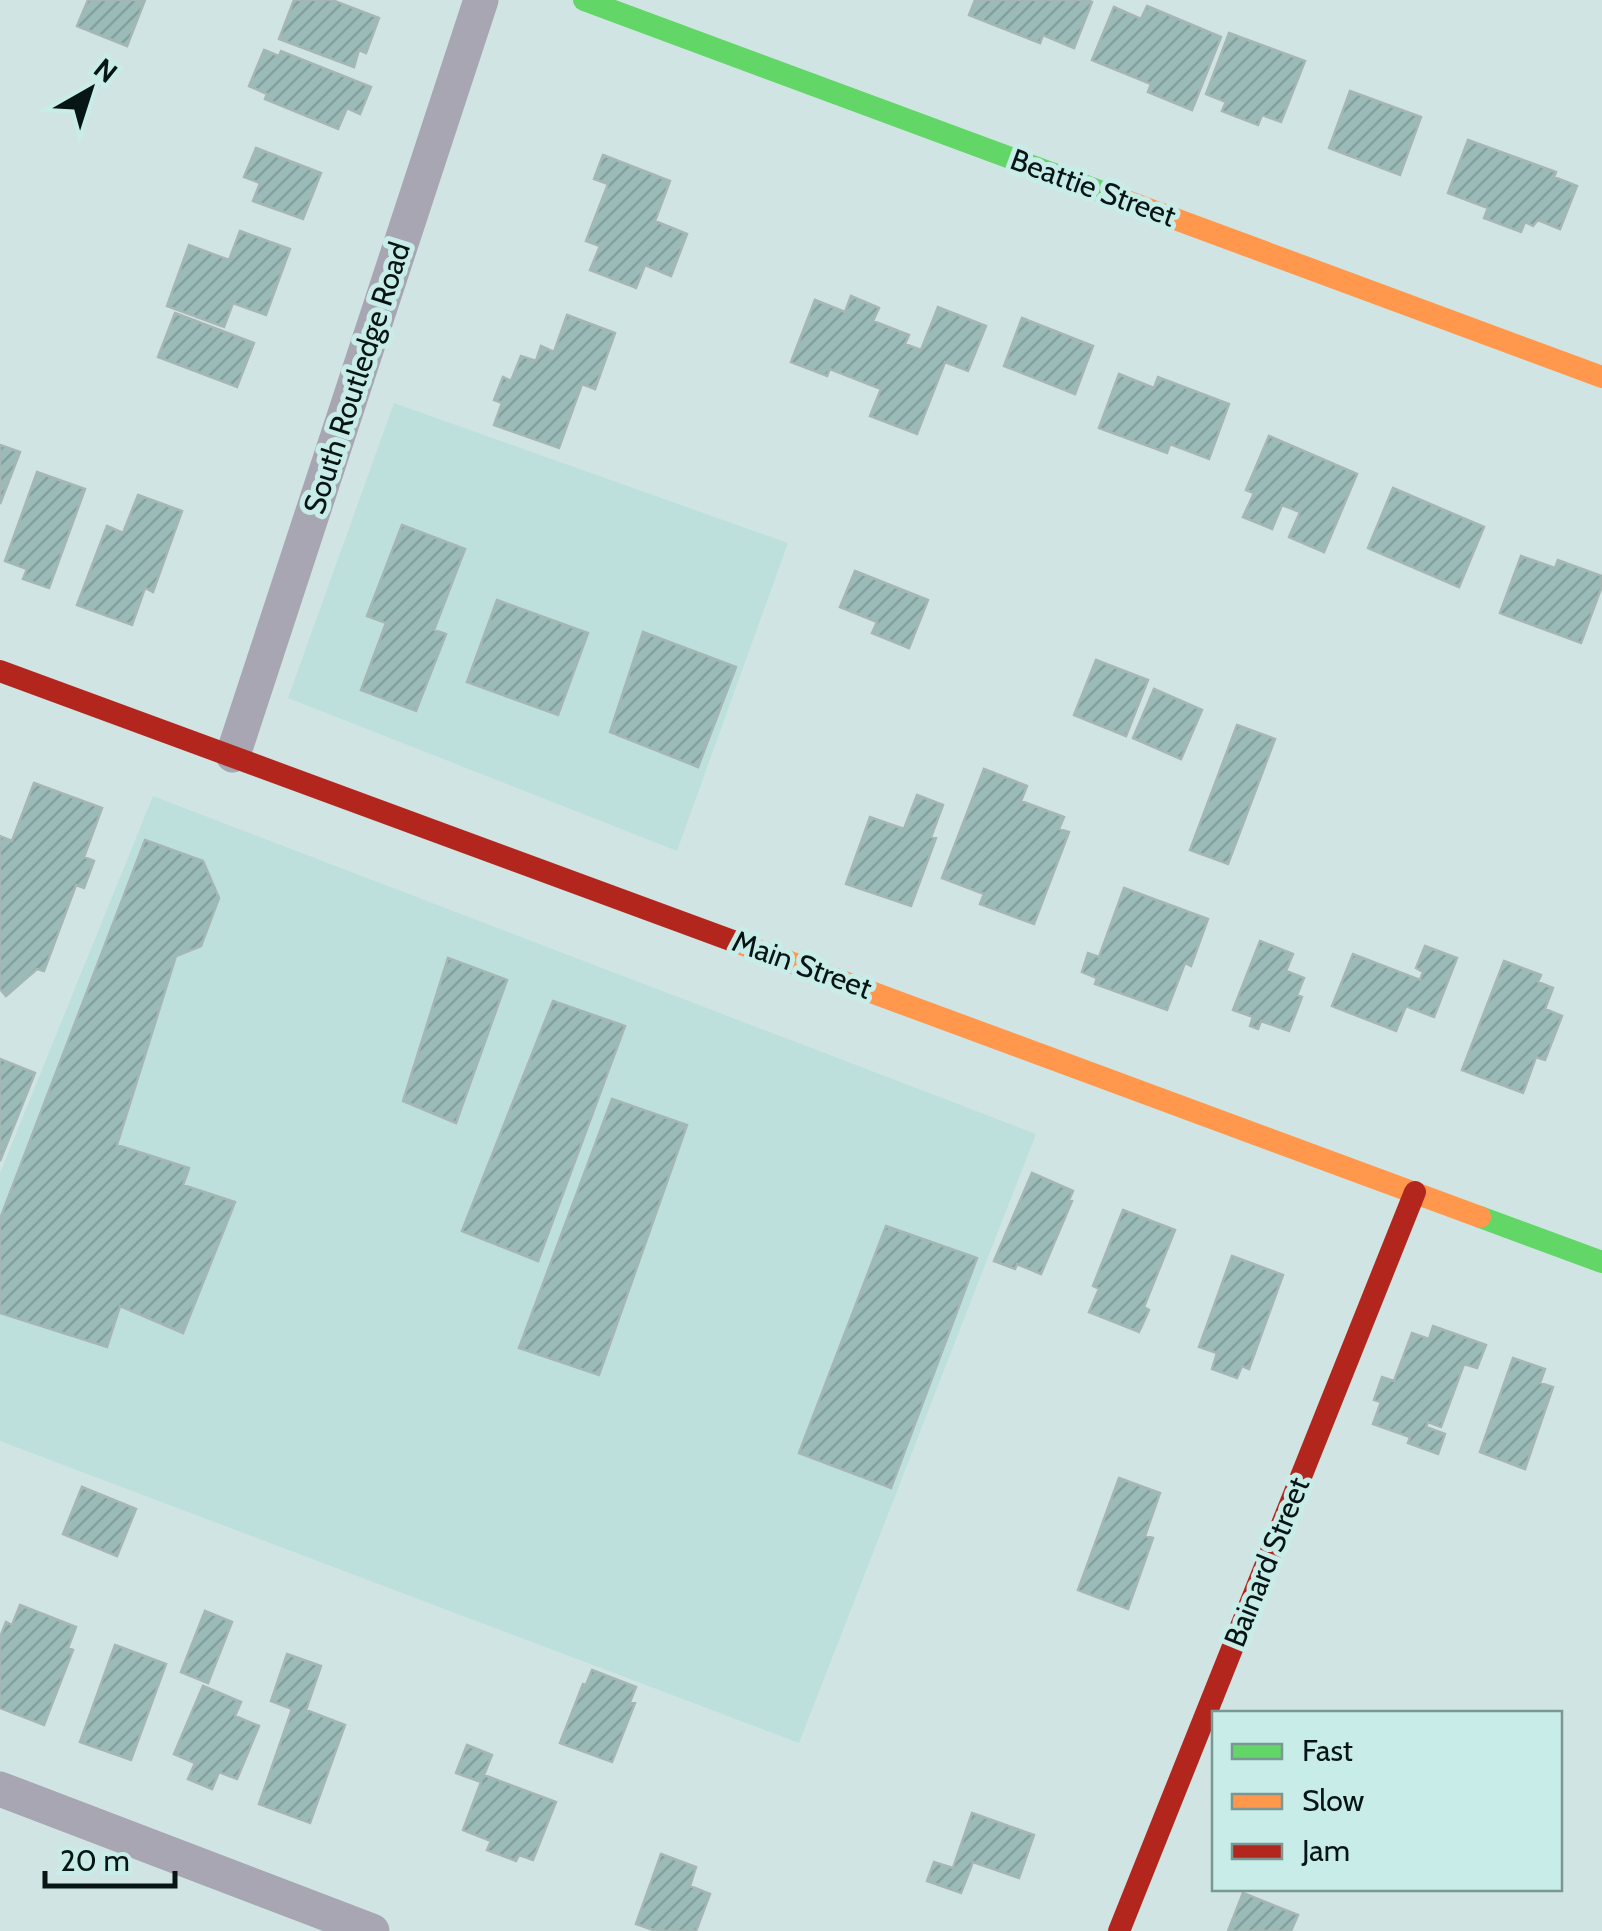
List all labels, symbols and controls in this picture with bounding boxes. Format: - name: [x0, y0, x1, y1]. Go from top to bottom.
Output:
- north arrow: [40, 40, 140, 140]
- text: N: [87, 51, 124, 90]
- street label: Beattie Street: [1005, 141, 1181, 235]
- street label: South Routledge Road: [295, 237, 418, 519]
- street label: Main Street: [727, 922, 877, 1007]
- street label: Bainard Street: [1216, 1472, 1317, 1652]
- legend: [1212, 1711, 1562, 1891]
- text: Fast: [1302, 1732, 1353, 1769]
- text: Slow: [1302, 1782, 1365, 1819]
- scale bar: [45, 1826, 175, 1888]
- text: Jam: [1301, 1832, 1350, 1869]
- text: 20 m: [60, 1842, 130, 1879]

